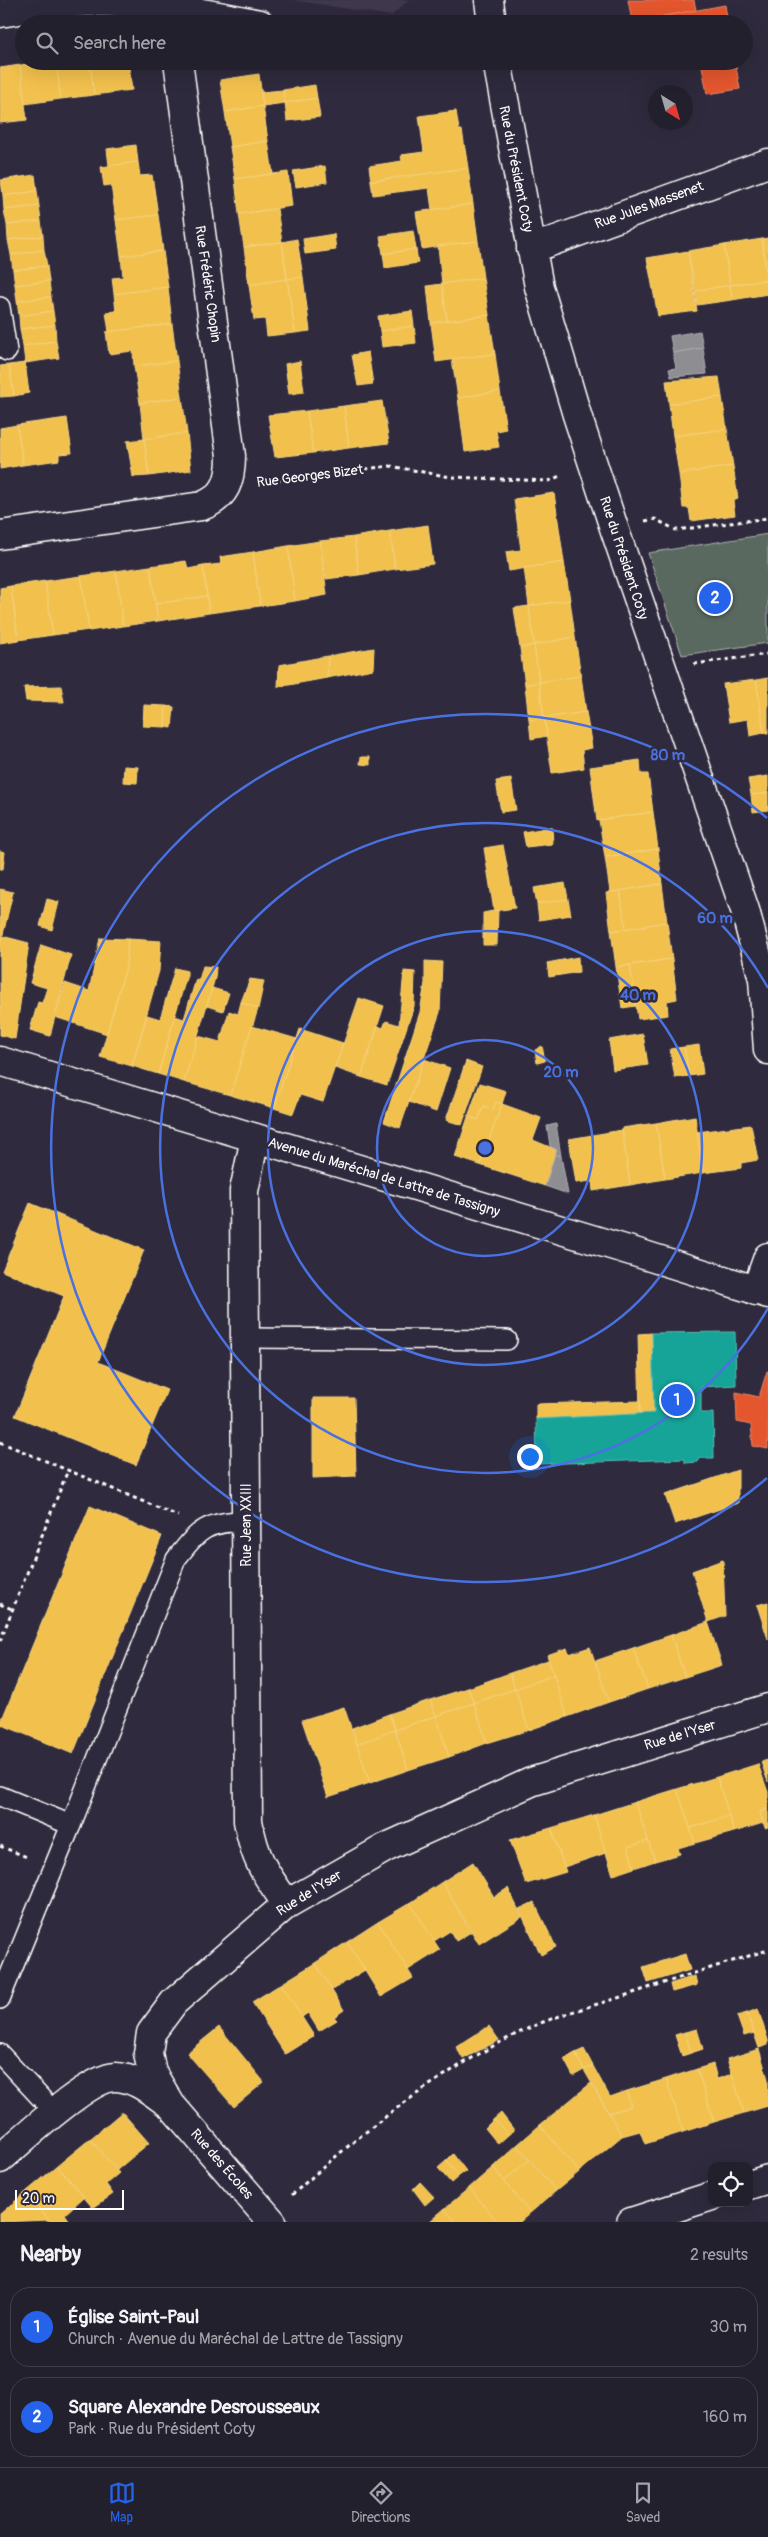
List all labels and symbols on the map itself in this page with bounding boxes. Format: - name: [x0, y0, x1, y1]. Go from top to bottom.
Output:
- north arrow: [648, 85, 693, 130]
- street label: Rue du Président Coty: [495, 104, 537, 234]
- street label: Rue Jules Massenet: [592, 177, 706, 233]
- street label: Rue Frédéric Chopin: [191, 225, 225, 344]
- street label: Rue Georges Bizet: [256, 461, 365, 491]
- street label: Rue du Président Coty: [596, 494, 652, 622]
- pin: 2: [699, 579, 731, 617]
- text: 80 m: [651, 746, 685, 765]
- text: 60 m: [697, 909, 733, 928]
- text: 40 m: [620, 986, 656, 1005]
- text: 20 m: [543, 1063, 579, 1082]
- street label: Avenue du Maréchal de Lattre de Tassigny: [266, 1134, 502, 1220]
- centre of rings: [476, 1139, 494, 1157]
- pin: 1: [661, 1381, 693, 1419]
- your location: [517, 1444, 543, 1470]
- street label: Rue Jean XXIII: [238, 1483, 255, 1567]
- street label: Rue de l'Yser: [642, 1716, 718, 1754]
- street label: Rue de l'Yser: [273, 1866, 345, 1920]
- street label: Rue des Écoles: [187, 2125, 258, 2203]
- scale bar: [15, 2187, 124, 2210]

